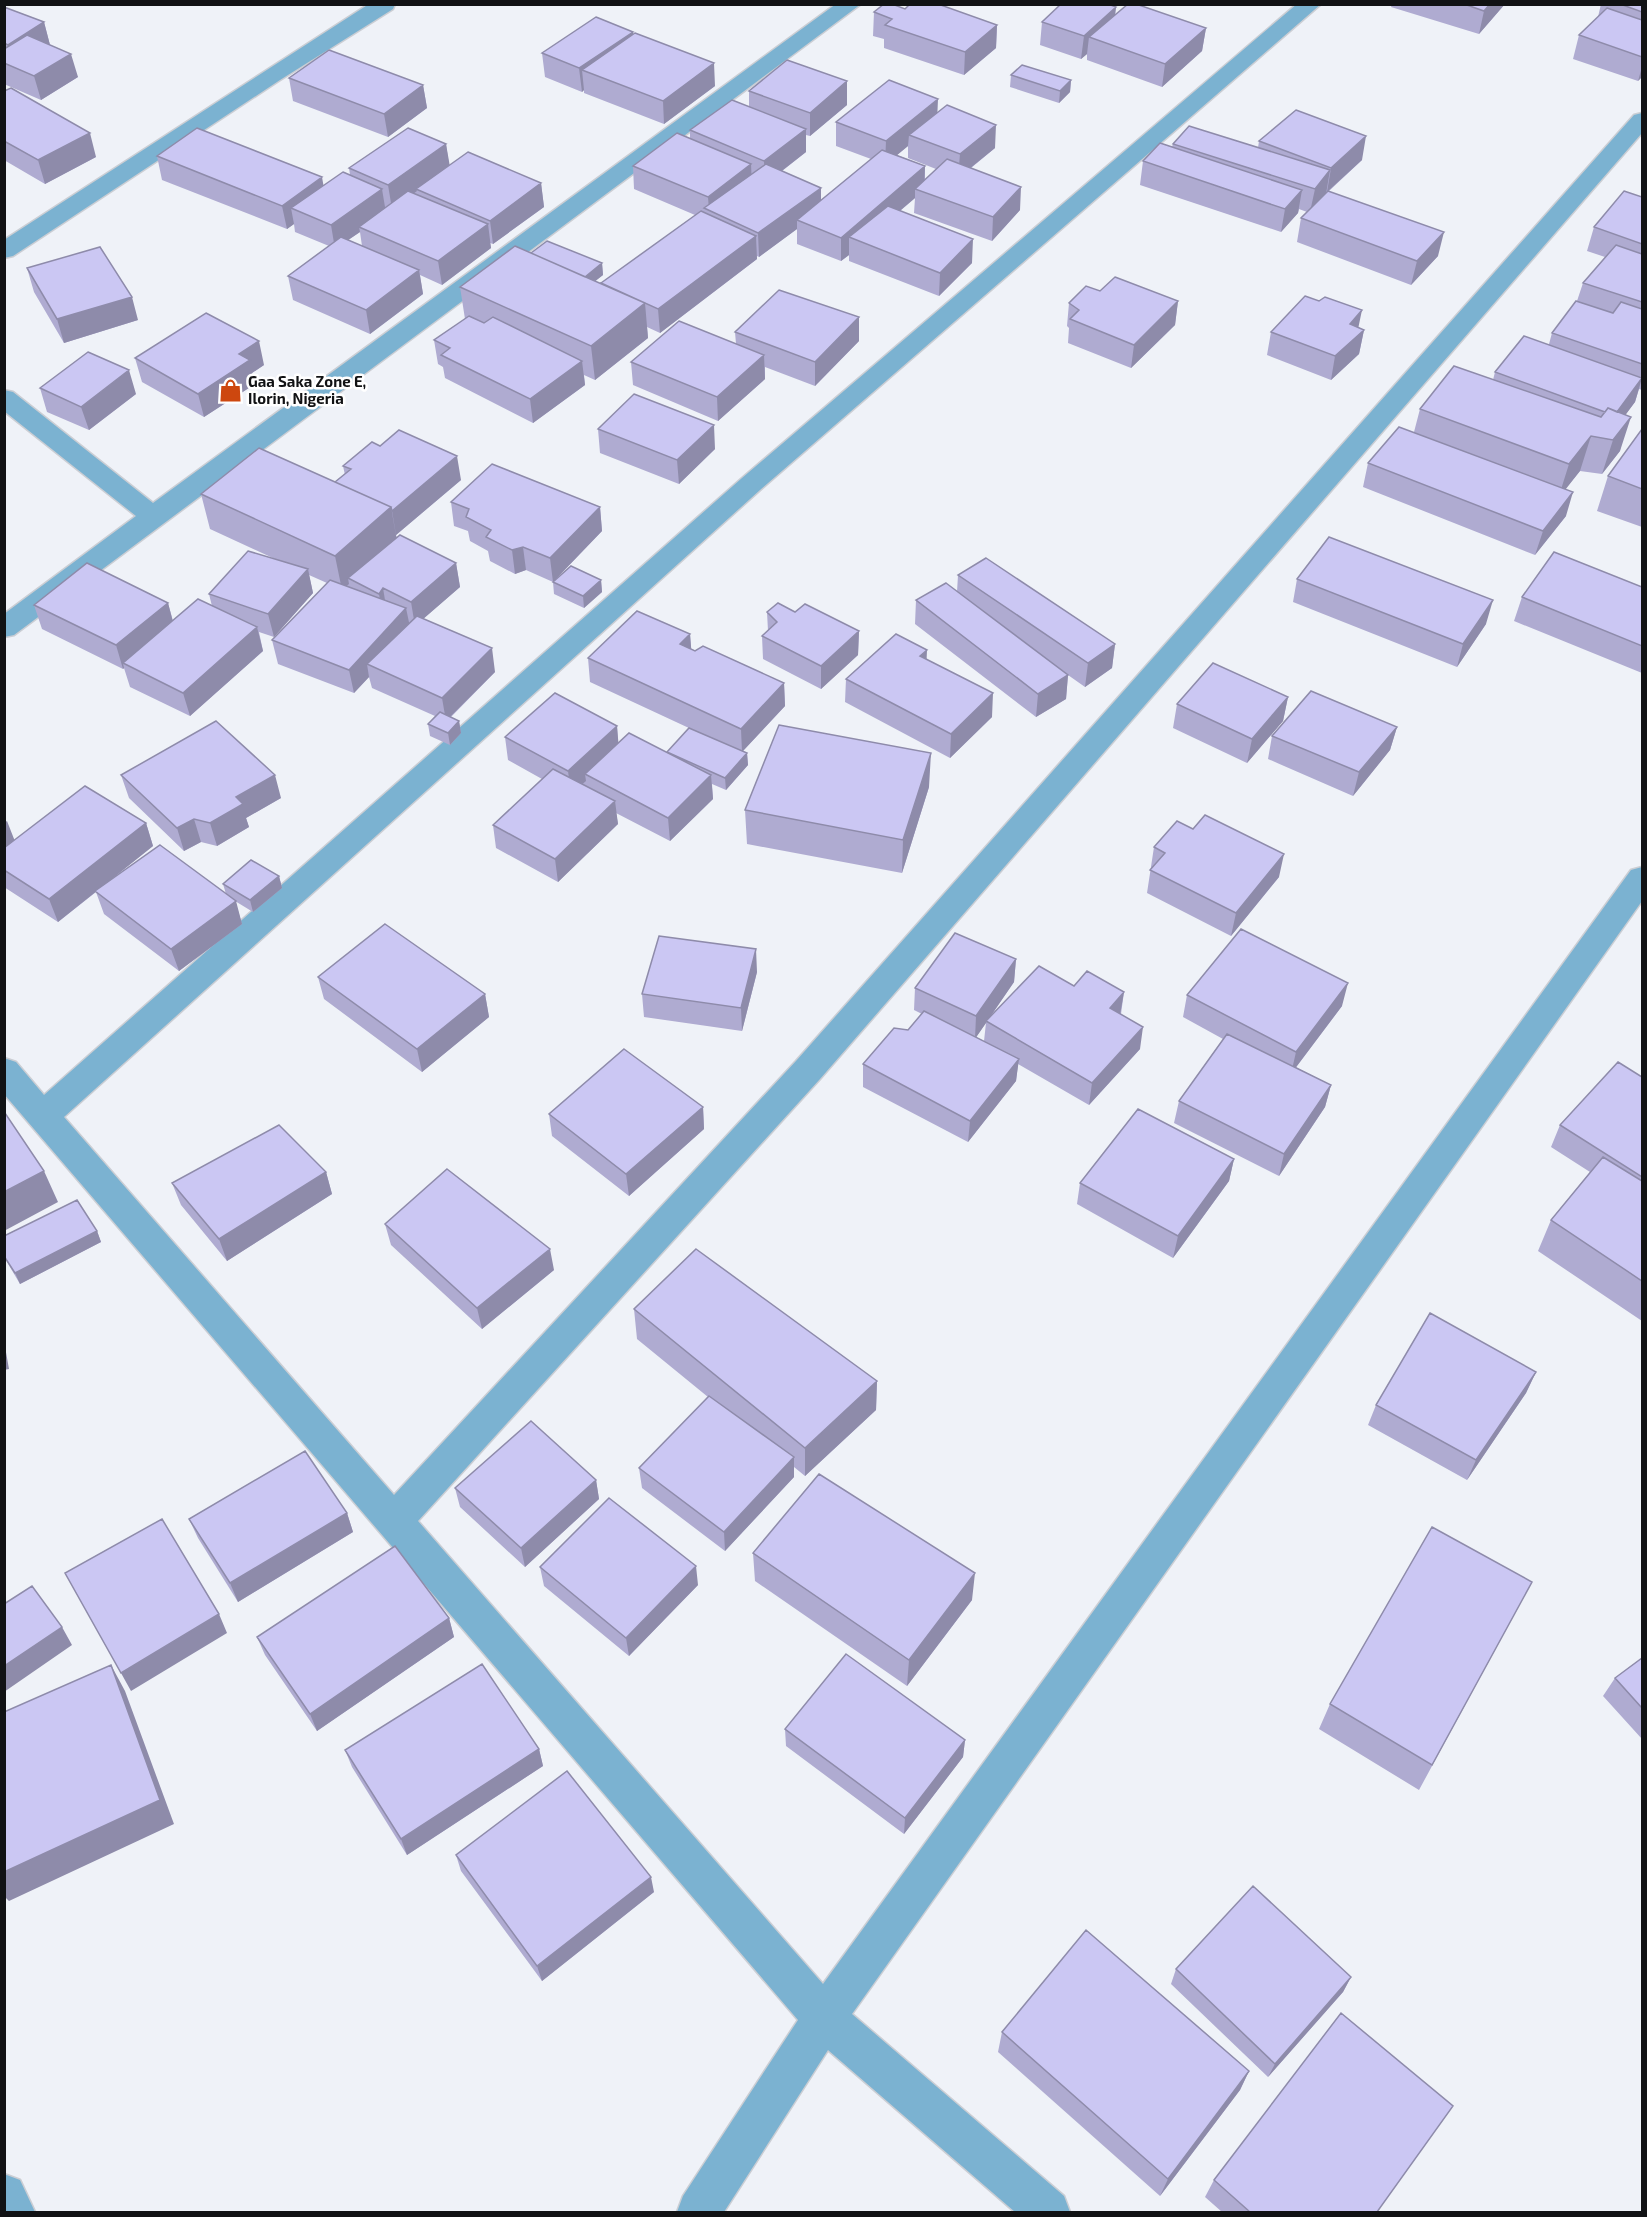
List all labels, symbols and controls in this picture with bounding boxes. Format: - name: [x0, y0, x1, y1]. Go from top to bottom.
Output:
- place label: Gaa Saka Zone E, Ilorin, Nigeria: [248, 372, 366, 407]
- shop icon: Gaa Saka Zone E, Ilorin, Nigeria: [217, 377, 243, 403]

